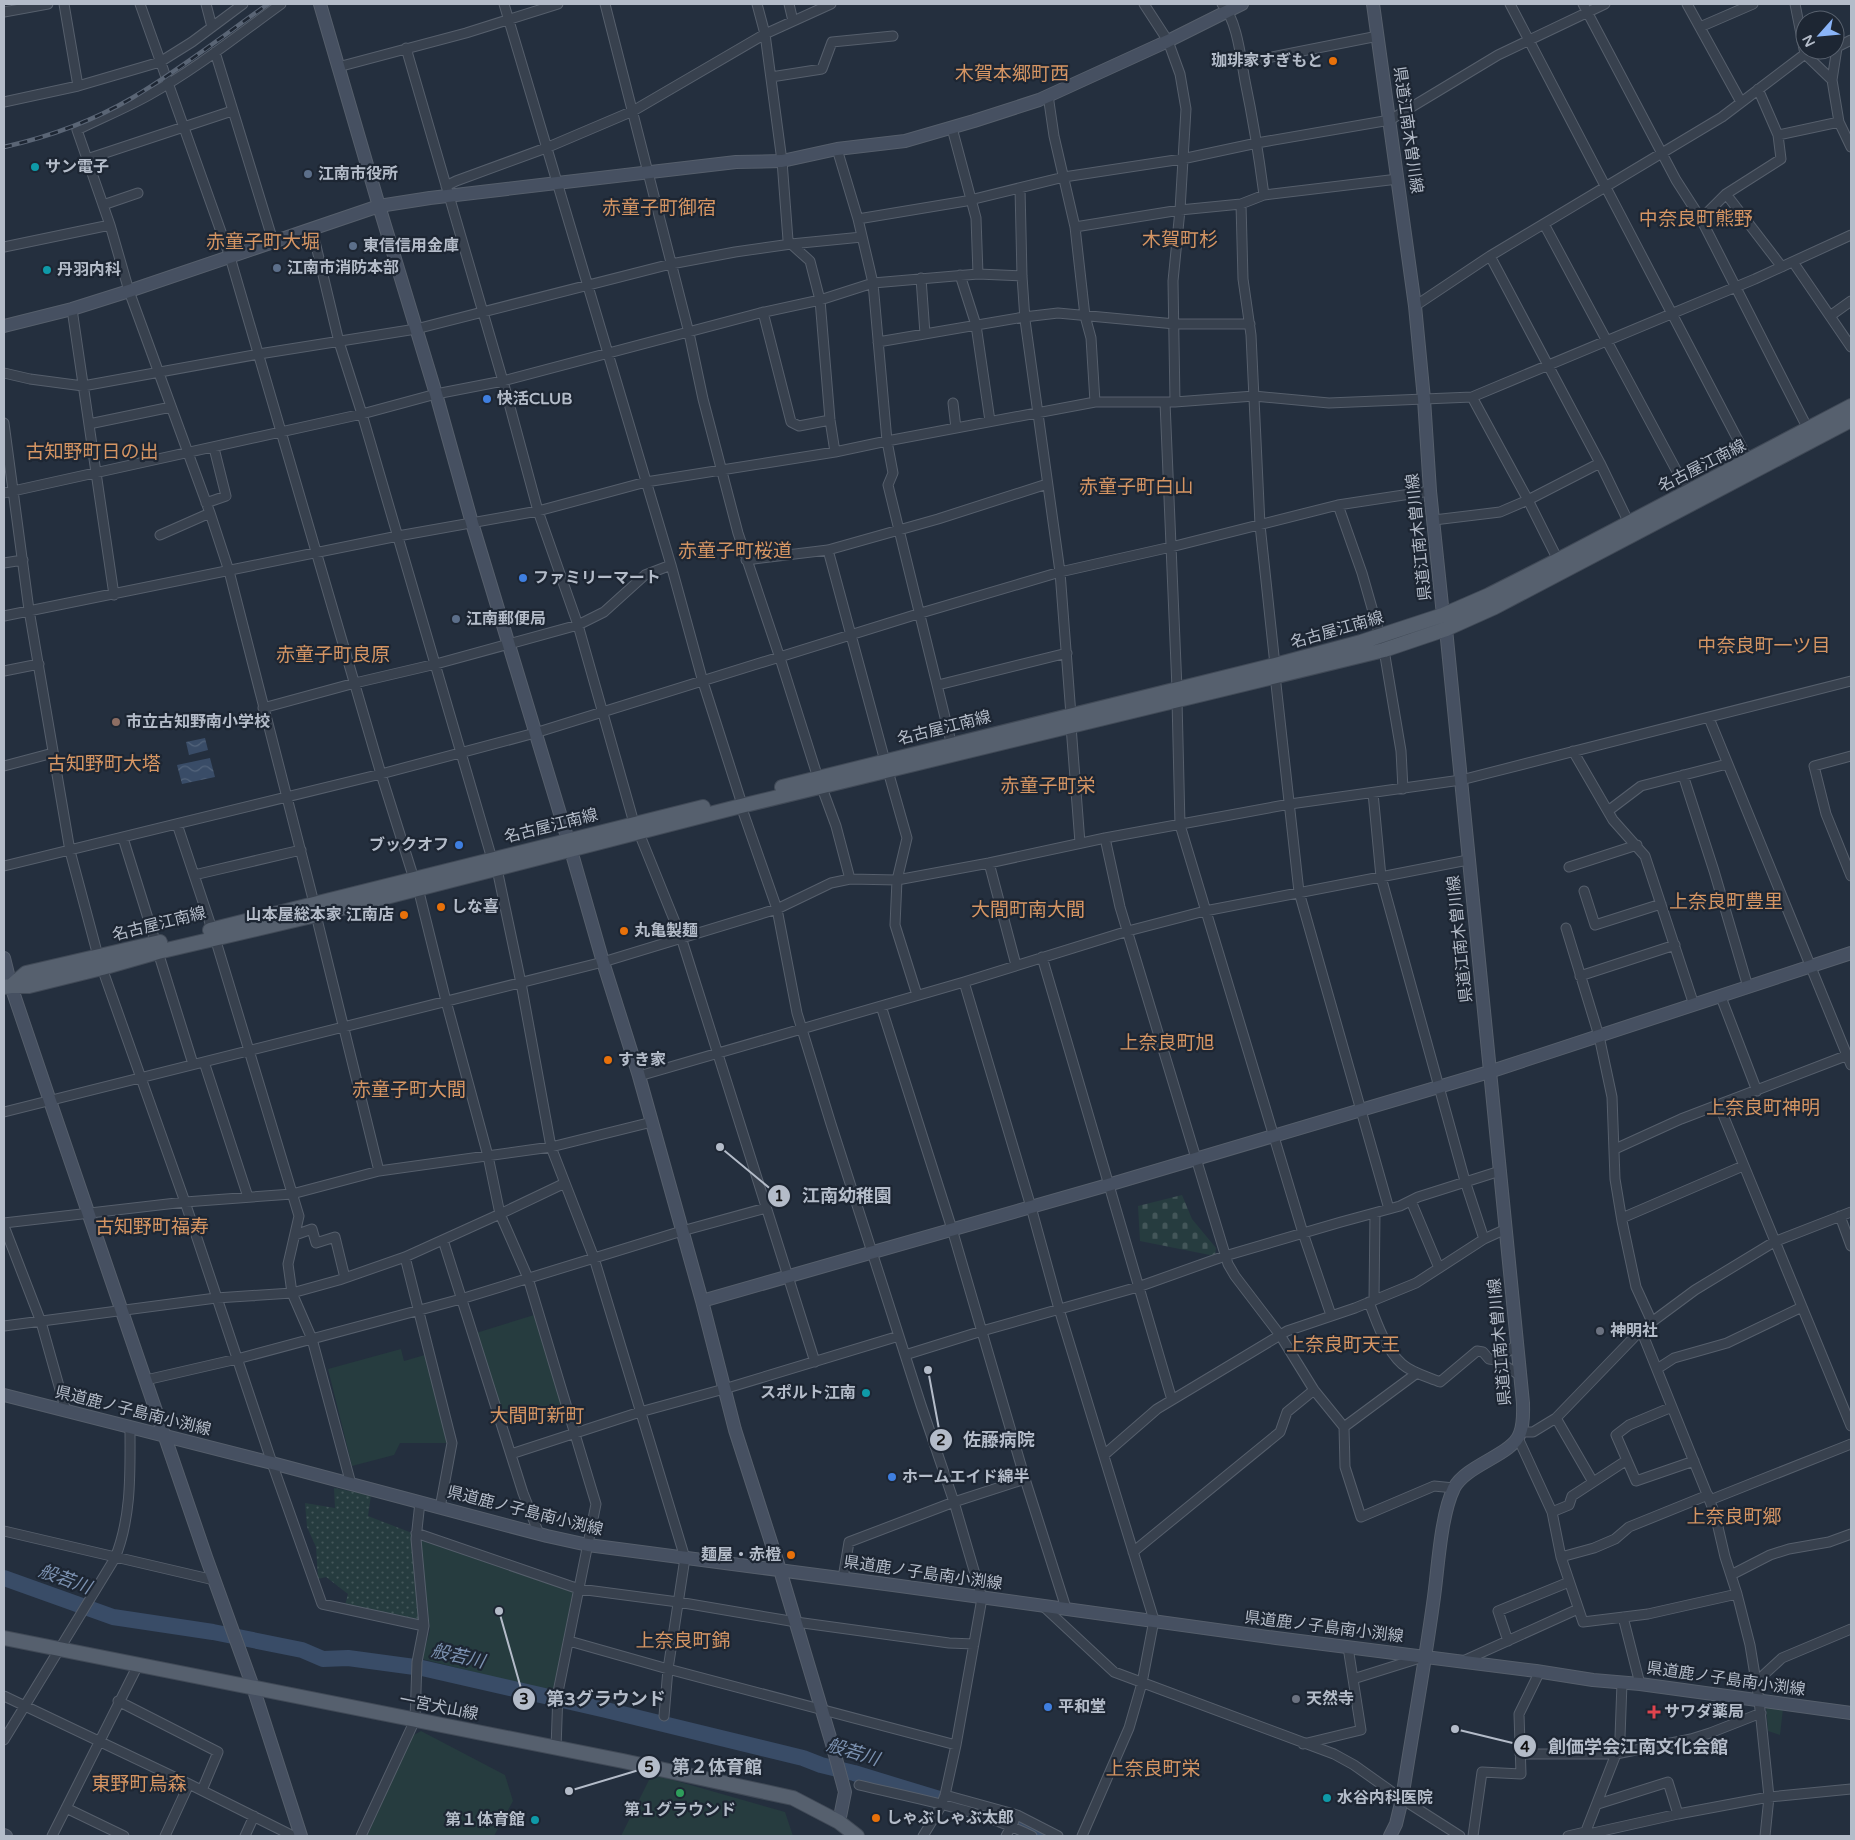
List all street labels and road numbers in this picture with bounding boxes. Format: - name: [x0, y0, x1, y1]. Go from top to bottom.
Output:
- street label: 県道江南木曽川線: [1389, 65, 1427, 195]
- street label: 名古屋江南線: [1655, 435, 1749, 497]
- street label: 県道江南木曽川線: [1402, 472, 1436, 602]
- street label: 名古屋江南線: [1288, 607, 1386, 653]
- street label: 名古屋江南線: [895, 707, 993, 749]
- street label: 名古屋江南線: [502, 805, 600, 847]
- street label: 県道江南木曽川線: [1443, 874, 1477, 1004]
- street label: 名古屋江南線: [110, 903, 208, 945]
- street label: 県道江南木曽川線: [1484, 1277, 1516, 1407]
- street label: 県道鹿ノ子島南小渕線: [53, 1382, 213, 1440]
- street label: 県道鹿ノ子島南小渕線: [445, 1482, 605, 1540]
- street label: 県道鹿ノ子島南小渕線: [842, 1552, 1004, 1594]
- street label: 県道鹿ノ子島南小渕線: [1243, 1607, 1405, 1647]
- street label: 県道鹿ノ子島南小渕線: [1645, 1658, 1807, 1700]
- street label: 一宮犬山線: [398, 1690, 480, 1724]

